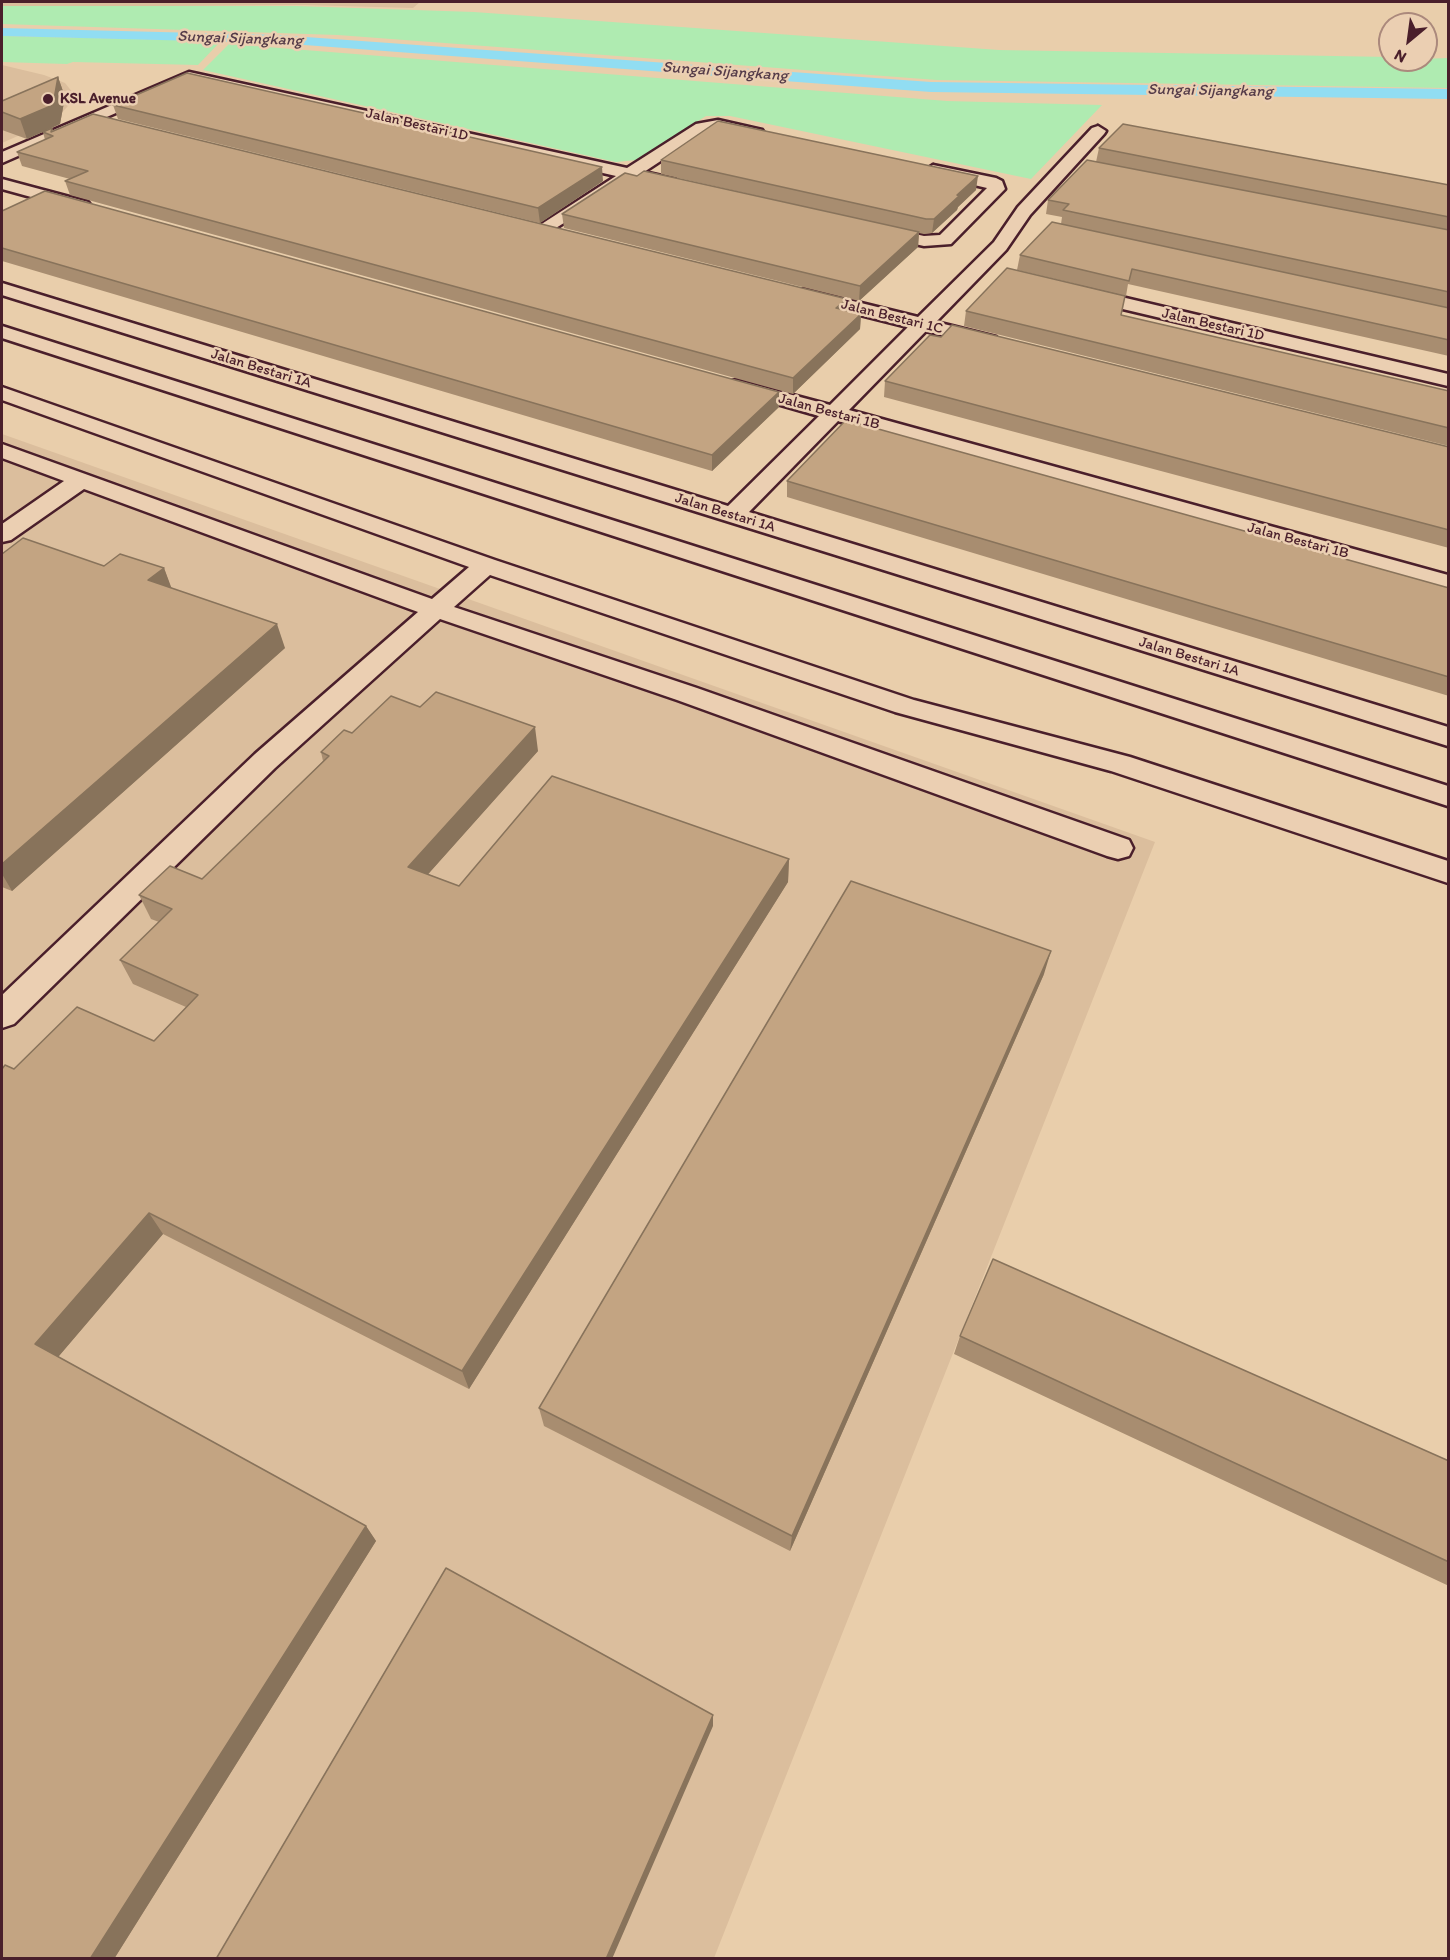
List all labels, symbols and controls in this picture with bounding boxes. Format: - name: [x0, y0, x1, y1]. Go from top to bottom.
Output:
- north arrow: [1378, 12, 1438, 72]
- water label: Sungai Sijangkang: [177, 27, 303, 51]
- text: N: [1391, 46, 1409, 67]
- water label: Sungai Sijangkang: [662, 58, 788, 86]
- water label: Sungai Sijangkang: [1147, 80, 1273, 102]
- place label: KSL Avenue: [60, 90, 136, 108]
- marker: KSL Avenue: [41, 92, 55, 106]
- street label: Jalan Bestari 1D: [364, 104, 470, 146]
- street label: Jalan Bestari 1C: [839, 296, 945, 338]
- street label: Jalan Bestari 1D: [1160, 304, 1266, 346]
- street label: Jalan Bestari 1A: [209, 345, 313, 393]
- street label: Jalan Bestari 1B: [776, 390, 882, 434]
- street label: Jalan Bestari 1A: [673, 489, 777, 537]
- street label: Jalan Bestari 1B: [1245, 519, 1351, 563]
- street label: Jalan Bestari 1A: [1137, 633, 1241, 681]

